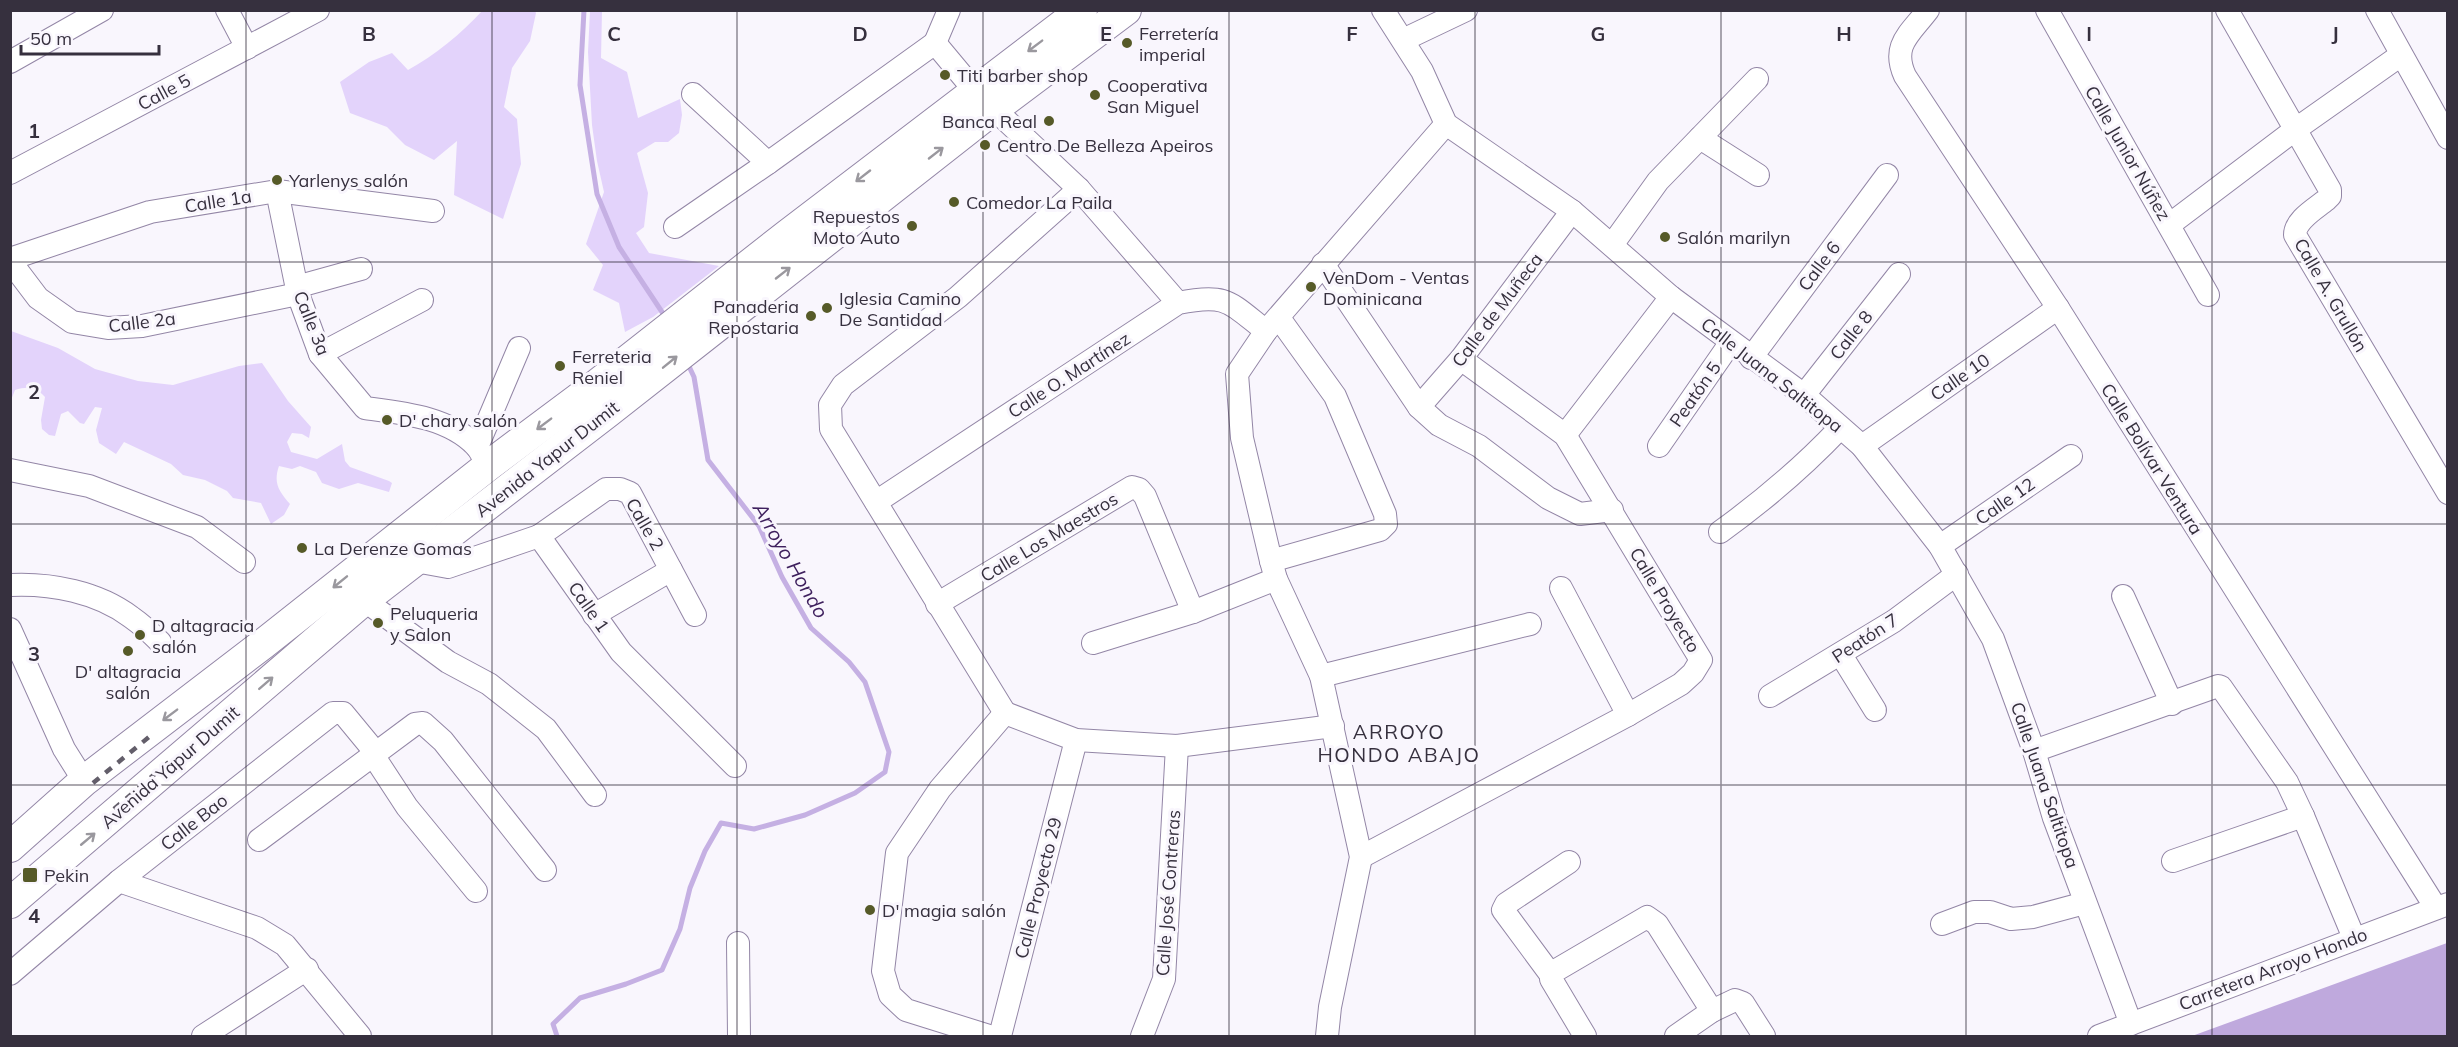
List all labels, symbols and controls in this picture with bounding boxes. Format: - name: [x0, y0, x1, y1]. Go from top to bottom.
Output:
- scale bar: [21, 18, 159, 56]
- text: B: [362, 21, 376, 46]
- text: C: [607, 21, 621, 46]
- text: D: [852, 21, 868, 46]
- text: E: [1100, 21, 1112, 46]
- text: F: [1346, 21, 1358, 46]
- text: G: [1591, 21, 1605, 46]
- text: H: [1836, 21, 1852, 46]
- text: I: [2086, 21, 2092, 46]
- text: J: [2331, 21, 2339, 46]
- place label: Ferretería imperial: [1139, 22, 1219, 66]
- text: 50 m: [30, 27, 72, 50]
- marker: Ferretería imperial: [1120, 36, 1134, 50]
- one-way arrow: [1028, 39, 1044, 52]
- place label: Titi barber shop: [957, 64, 1088, 87]
- street label: Calle 5: [134, 68, 195, 115]
- marker: Titi barber shop: [938, 68, 952, 82]
- place label: Cooperativa San Miguel: [1107, 74, 1208, 118]
- street label: Calle Junior Núñez: [2080, 81, 2176, 225]
- marker: Cooperativa San Miguel: [1088, 88, 1102, 102]
- place label: Banca Real: [942, 110, 1037, 133]
- marker: Banca Real: [1042, 114, 1056, 128]
- text: 1: [28, 118, 40, 143]
- place label: Centro De Belleza Apeiros: [997, 134, 1214, 157]
- marker: Centro De Belleza Apeiros: [978, 138, 992, 152]
- one-way arrow: [928, 147, 944, 160]
- place label: Yarlenys salón: [288, 169, 408, 192]
- one-way arrow: [855, 170, 871, 183]
- marker: Yarlenys salón: [270, 173, 284, 187]
- street label: Calle 1a: [183, 184, 253, 218]
- place label: Comedor La Paila: [966, 191, 1113, 214]
- marker: Comedor La Paila: [947, 195, 961, 209]
- place label: Repuestos Moto Auto: [813, 205, 900, 249]
- marker: Repuestos Moto Auto: [905, 219, 919, 233]
- place label: Salón marilyn: [1677, 226, 1791, 249]
- marker: Salón marilyn: [1658, 230, 1672, 244]
- street label: Calle A. Grullón: [2289, 234, 2373, 356]
- street label: Calle 6: [1793, 236, 1845, 296]
- street label: Calle de Muñeca: [1447, 248, 1547, 372]
- place label: VenDom - Ventas Dominicana: [1323, 266, 1469, 310]
- one-way arrow: [774, 267, 790, 280]
- marker: VenDom - Ventas Dominicana: [1304, 280, 1318, 294]
- street label: Calle 3a: [289, 287, 335, 359]
- place label: Iglesia Camino De Santidad: [839, 287, 961, 331]
- place label: Panaderia Repostaria: [708, 295, 799, 339]
- marker: Iglesia Camino De Santidad: [820, 301, 834, 315]
- street label: Calle 2a: [107, 306, 177, 338]
- street label: Calle 8: [1824, 306, 1878, 364]
- marker: Panaderia Repostaria: [804, 309, 818, 323]
- street label: Calle Juana Saltitopa: [1696, 312, 1848, 438]
- street label: Calle O. Martínez: [1003, 327, 1135, 423]
- place label: Ferreteria Reniel: [572, 345, 652, 389]
- street label: Calle 10: [1926, 348, 1994, 406]
- one-way arrow: [662, 356, 678, 369]
- street label: Peatón 5: [1664, 357, 1726, 431]
- marker: Ferreteria Reniel: [553, 359, 567, 373]
- text: 2: [28, 379, 40, 404]
- street label: Calle Bolívar Ventura: [2096, 379, 2208, 539]
- street label: Avenida Yapur Dumit: [471, 396, 623, 522]
- place label: D' chary salón: [399, 409, 518, 432]
- marker: D' chary salón: [380, 413, 394, 427]
- one-way arrow: [537, 418, 553, 431]
- street label: Calle 12: [1971, 472, 2039, 530]
- street label: Calle Los Maestros: [976, 487, 1122, 587]
- street label: Calle 2: [621, 494, 669, 554]
- water label: Arroyo Hondo: [747, 497, 834, 622]
- place label: La Derenze Gomas: [314, 537, 472, 560]
- marker: La Derenze Gomas: [295, 541, 309, 555]
- street label: Calle Proyecto: [1625, 543, 1705, 657]
- one-way arrow: [332, 576, 348, 589]
- street label: Calle 1: [563, 577, 615, 637]
- place label: Peluqueria y Salon: [390, 602, 478, 646]
- street label: Peatón 7: [1828, 608, 1902, 668]
- place label: D altagracia salón: [152, 614, 254, 658]
- marker: Peluqueria y Salon: [371, 616, 385, 630]
- marker: D altagracia salón: [133, 628, 147, 642]
- text: 3: [28, 641, 40, 666]
- marker: D' altagracia salón: [121, 644, 135, 658]
- place label: D' altagracia salón: [75, 660, 181, 704]
- one-way arrow: [258, 676, 273, 690]
- street label: Calle Juana Saltitopa: [2006, 699, 2084, 871]
- street label: Avenida Yapur Dumit: [96, 701, 244, 833]
- one-way arrow: [162, 708, 178, 721]
- district label: ARROYO HONDO ABAJO: [1317, 719, 1481, 767]
- street label: Calle Bao: [156, 789, 232, 855]
- street label: Calle José Contreras: [1151, 809, 1185, 977]
- street label: Calle Proyecto 29: [1009, 815, 1067, 961]
- one-way arrow: [80, 832, 95, 846]
- place label: Pekin: [44, 864, 89, 887]
- marker: Pekin: [21, 866, 39, 884]
- place label: D' magia salón: [882, 899, 1006, 922]
- text: 4: [28, 903, 40, 928]
- marker: D' magia salón: [863, 903, 877, 917]
- street label: Carretera Arroyo Hondo: [2176, 922, 2370, 1016]

